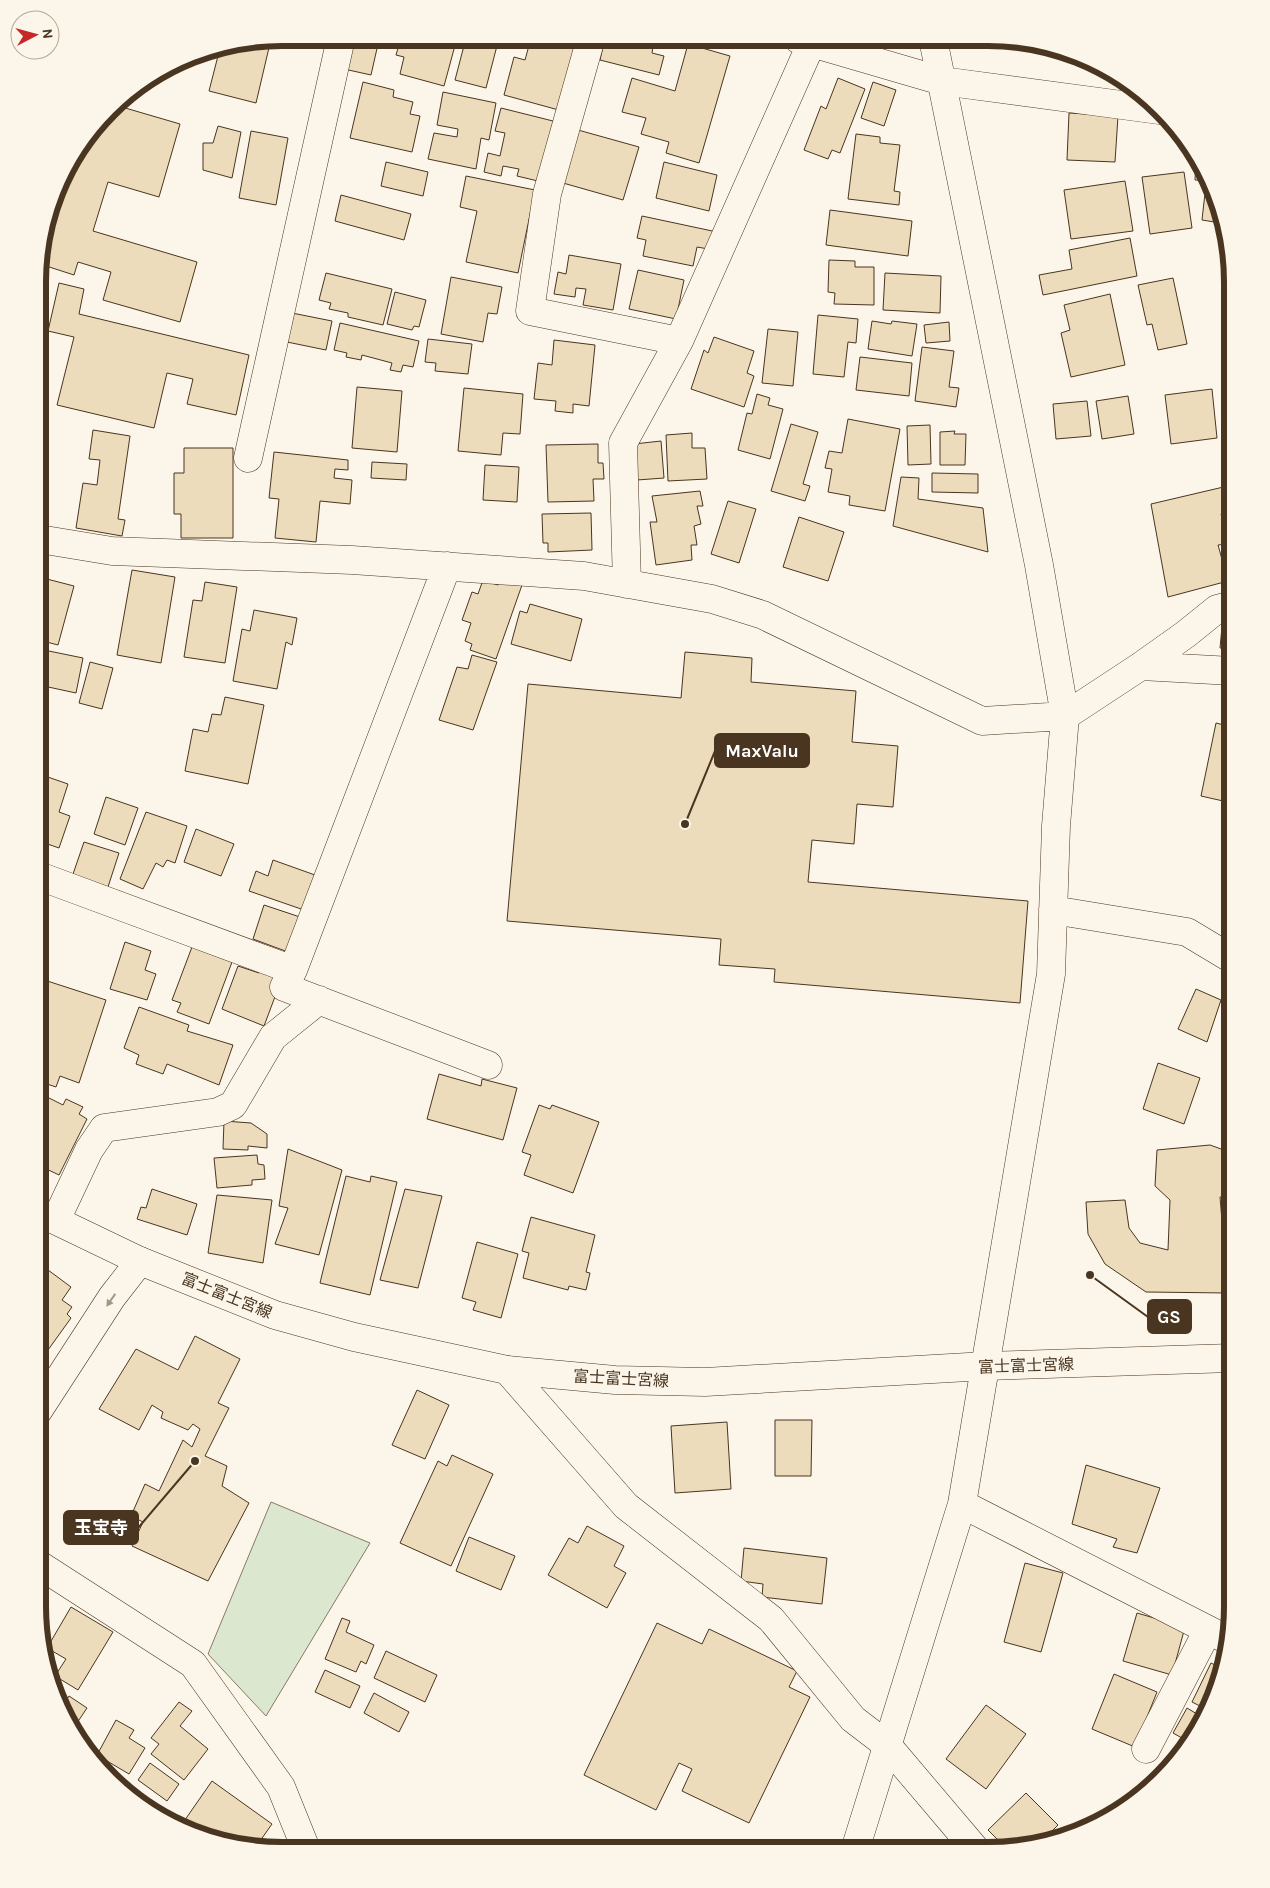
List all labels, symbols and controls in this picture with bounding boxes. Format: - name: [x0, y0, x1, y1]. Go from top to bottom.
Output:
- north arrow: [10, 10, 60, 60]
- text: N: [38, 28, 56, 40]
- callout: MaxValu: [715, 734, 809, 767]
- text: MaxValu: [725, 740, 799, 762]
- street label: 富士富士宮線: [179, 1269, 275, 1322]
- one-way arrow: [106, 1293, 116, 1306]
- callout: GS: [1148, 1300, 1191, 1333]
- text: GS: [1157, 1306, 1181, 1328]
- street label: 富士富士宮線: [978, 1354, 1074, 1377]
- street label: 富士富士宮線: [573, 1366, 669, 1390]
- callout: 玉宝寺: [64, 1511, 138, 1544]
- text: 玉宝寺: [74, 1517, 128, 1539]

